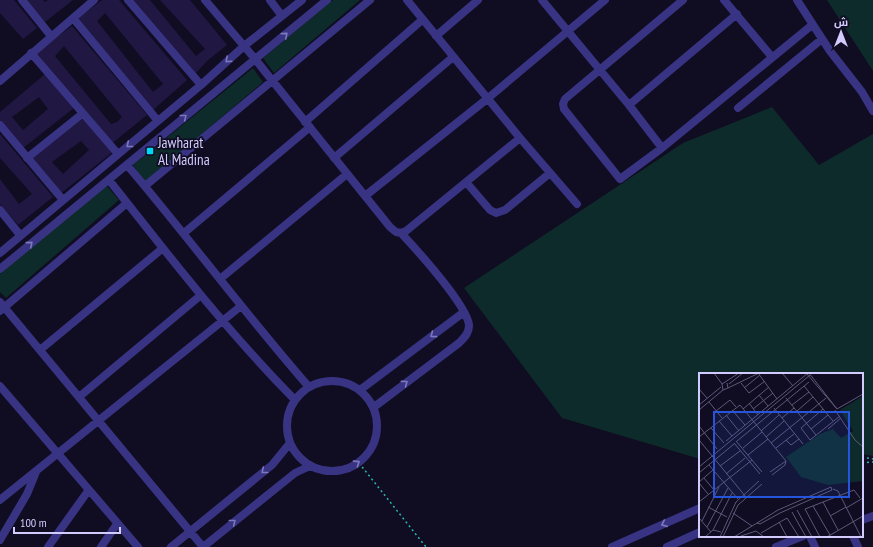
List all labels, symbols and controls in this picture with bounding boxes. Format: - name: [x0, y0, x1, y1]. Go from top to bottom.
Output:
- north arrow: [821, 12, 861, 52]
- text: ش: [834, 15, 848, 29]
- one-way arrow: [280, 32, 287, 39]
- one-way arrow: [226, 56, 233, 63]
- one-way arrow: [180, 115, 187, 122]
- place label: Jawharat Al Madina: [157, 133, 210, 169]
- one-way arrow: [127, 140, 134, 147]
- marker: Jawharat Al Madina: [145, 146, 155, 156]
- one-way arrow: [25, 242, 33, 249]
- one-way arrow: [430, 330, 437, 337]
- inset map: [699, 373, 863, 537]
- one-way arrow: [401, 381, 408, 388]
- one-way arrow: [353, 460, 360, 468]
- one-way arrow: [261, 467, 268, 474]
- scale bar: [14, 509, 120, 535]
- text: 100 m: [20, 515, 47, 530]
- one-way arrow: [661, 519, 669, 527]
- one-way arrow: [229, 520, 236, 527]

